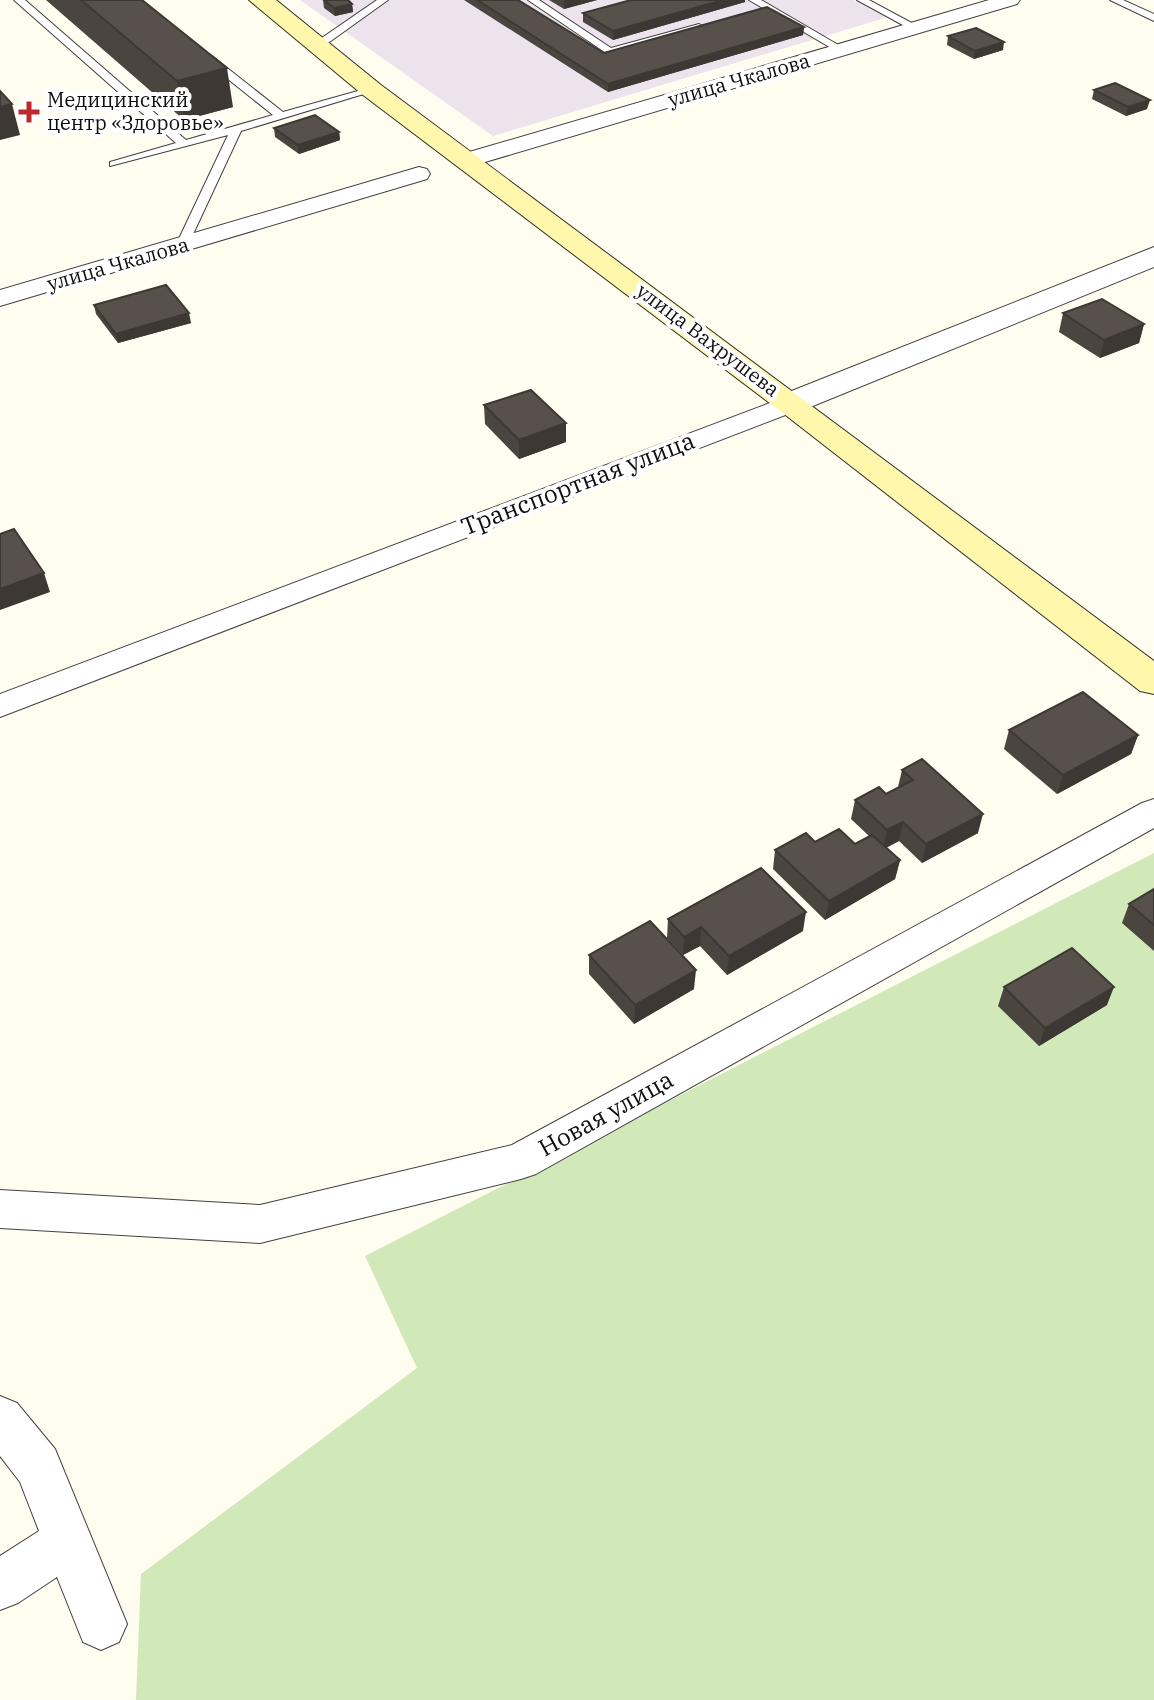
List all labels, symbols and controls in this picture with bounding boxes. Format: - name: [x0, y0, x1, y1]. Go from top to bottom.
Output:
- street label: улица Чкалова: [665, 46, 813, 113]
- place label: Медицинский центр «Здоровье»: [47, 86, 223, 136]
- marker: Медицинский центр «Здоровье»: [18, 101, 40, 123]
- street label: улица Чкалова: [44, 230, 192, 297]
- street label: улица Вахрушева: [631, 277, 785, 402]
- street label: Транспортная улица: [456, 424, 699, 542]
- street label: Новая улица: [532, 1063, 679, 1163]

